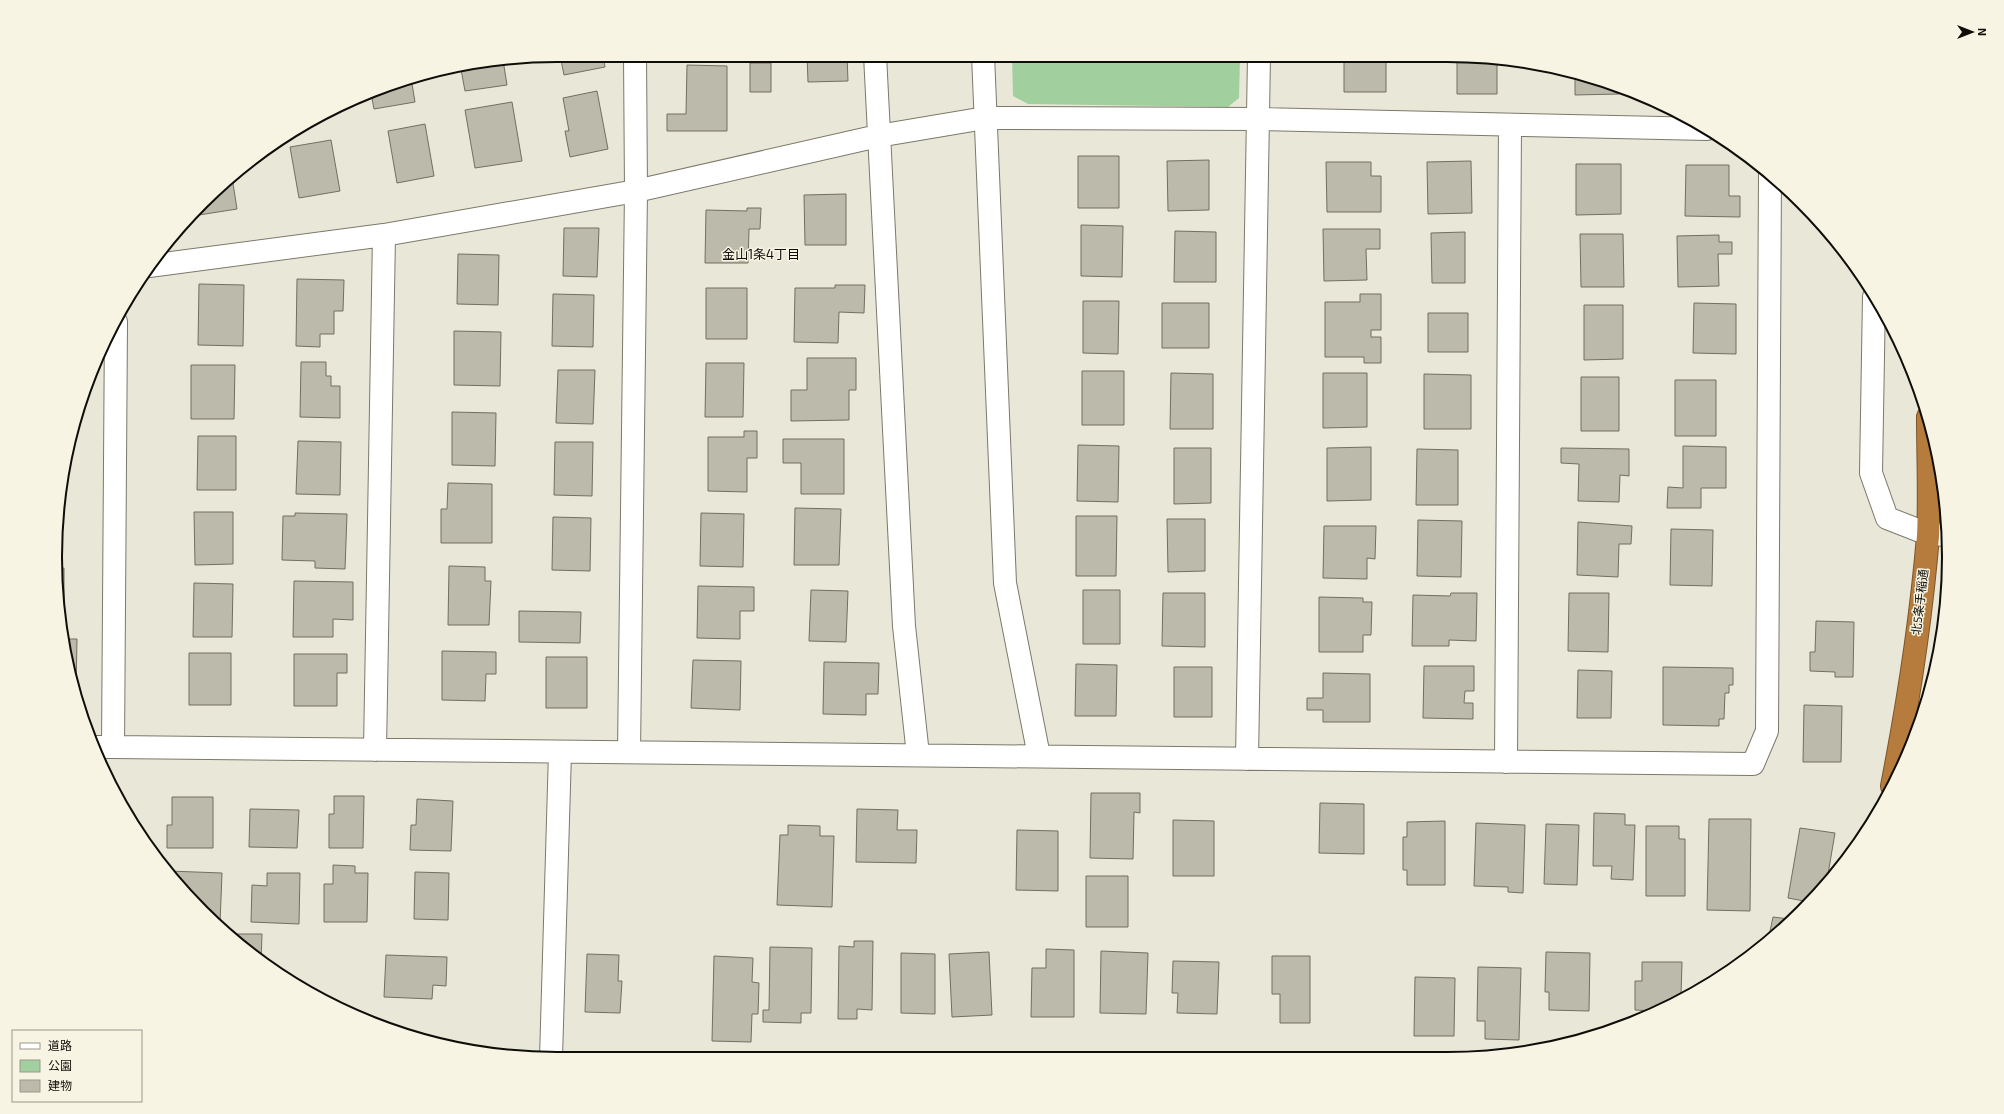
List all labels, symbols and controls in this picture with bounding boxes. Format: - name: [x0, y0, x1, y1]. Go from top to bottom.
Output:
- north arrow: [1952, 12, 1992, 52]
- text: N: [1976, 28, 1989, 36]
- district label: 金山1条4丁目: [722, 246, 800, 262]
- street label: 北5条手稲通: [1908, 568, 1930, 636]
- legend: [12, 1030, 142, 1102]
- text: 道路: [48, 1038, 72, 1052]
- text: 公園: [48, 1058, 72, 1072]
- text: 建物: [48, 1078, 72, 1092]

